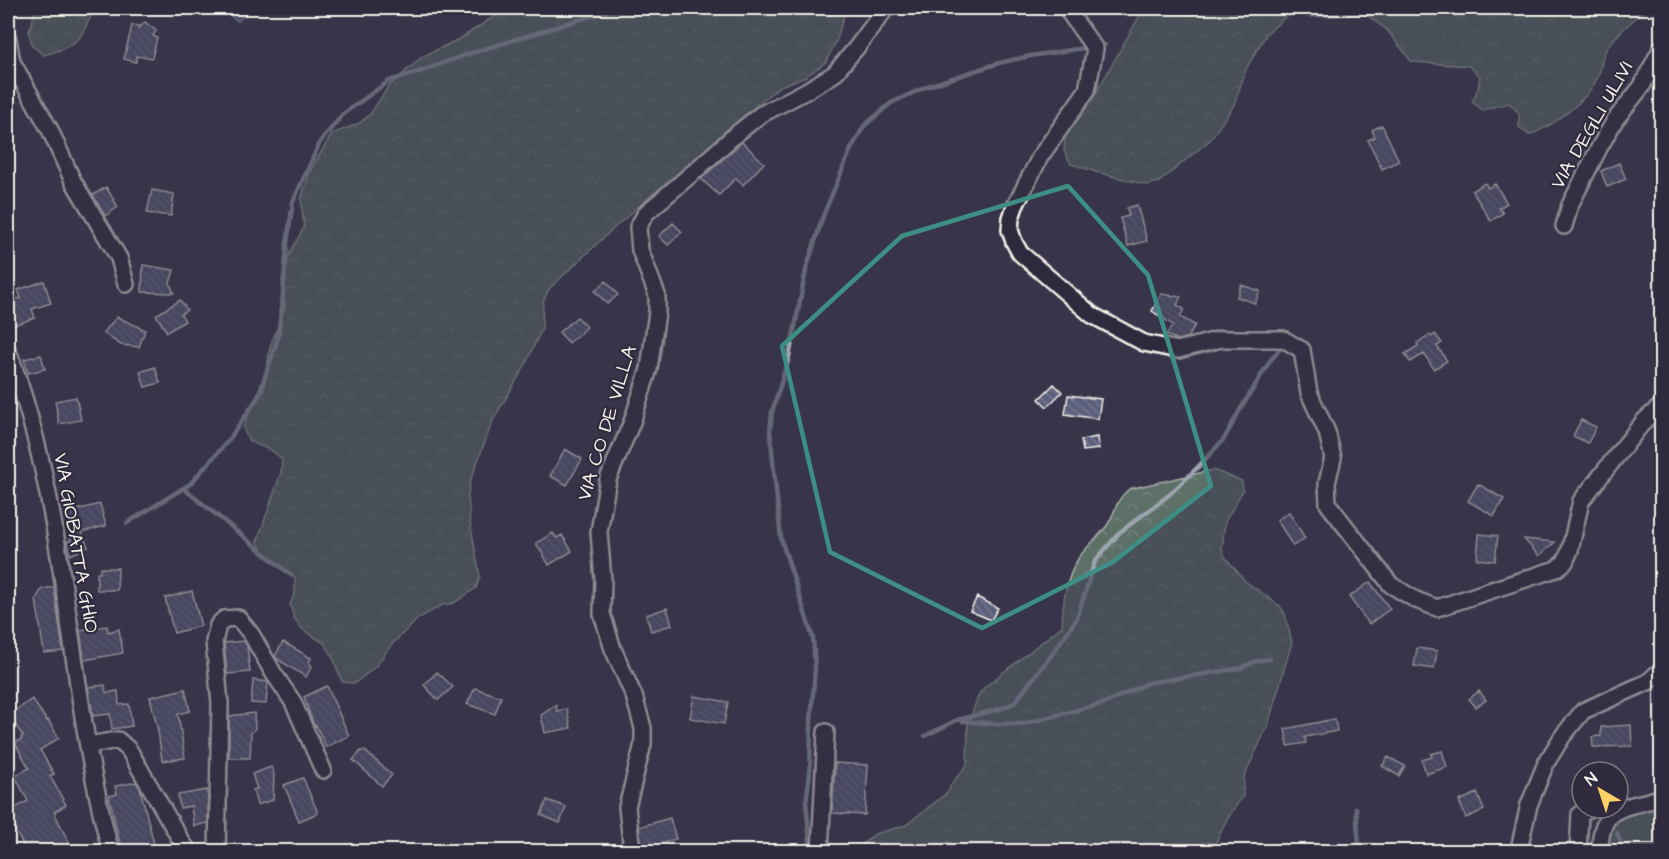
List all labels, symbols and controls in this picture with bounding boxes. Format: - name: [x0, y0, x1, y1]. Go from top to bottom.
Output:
- street label: VIA DEGLI ULIVI: [1544, 56, 1640, 194]
- street label: VIA CO DE VILLA: [570, 342, 644, 504]
- street label: VIA GIOBATTA GHIO: [46, 451, 106, 635]
- north arrow: [1570, 760, 1630, 820]
- text: N: [1580, 767, 1602, 791]

